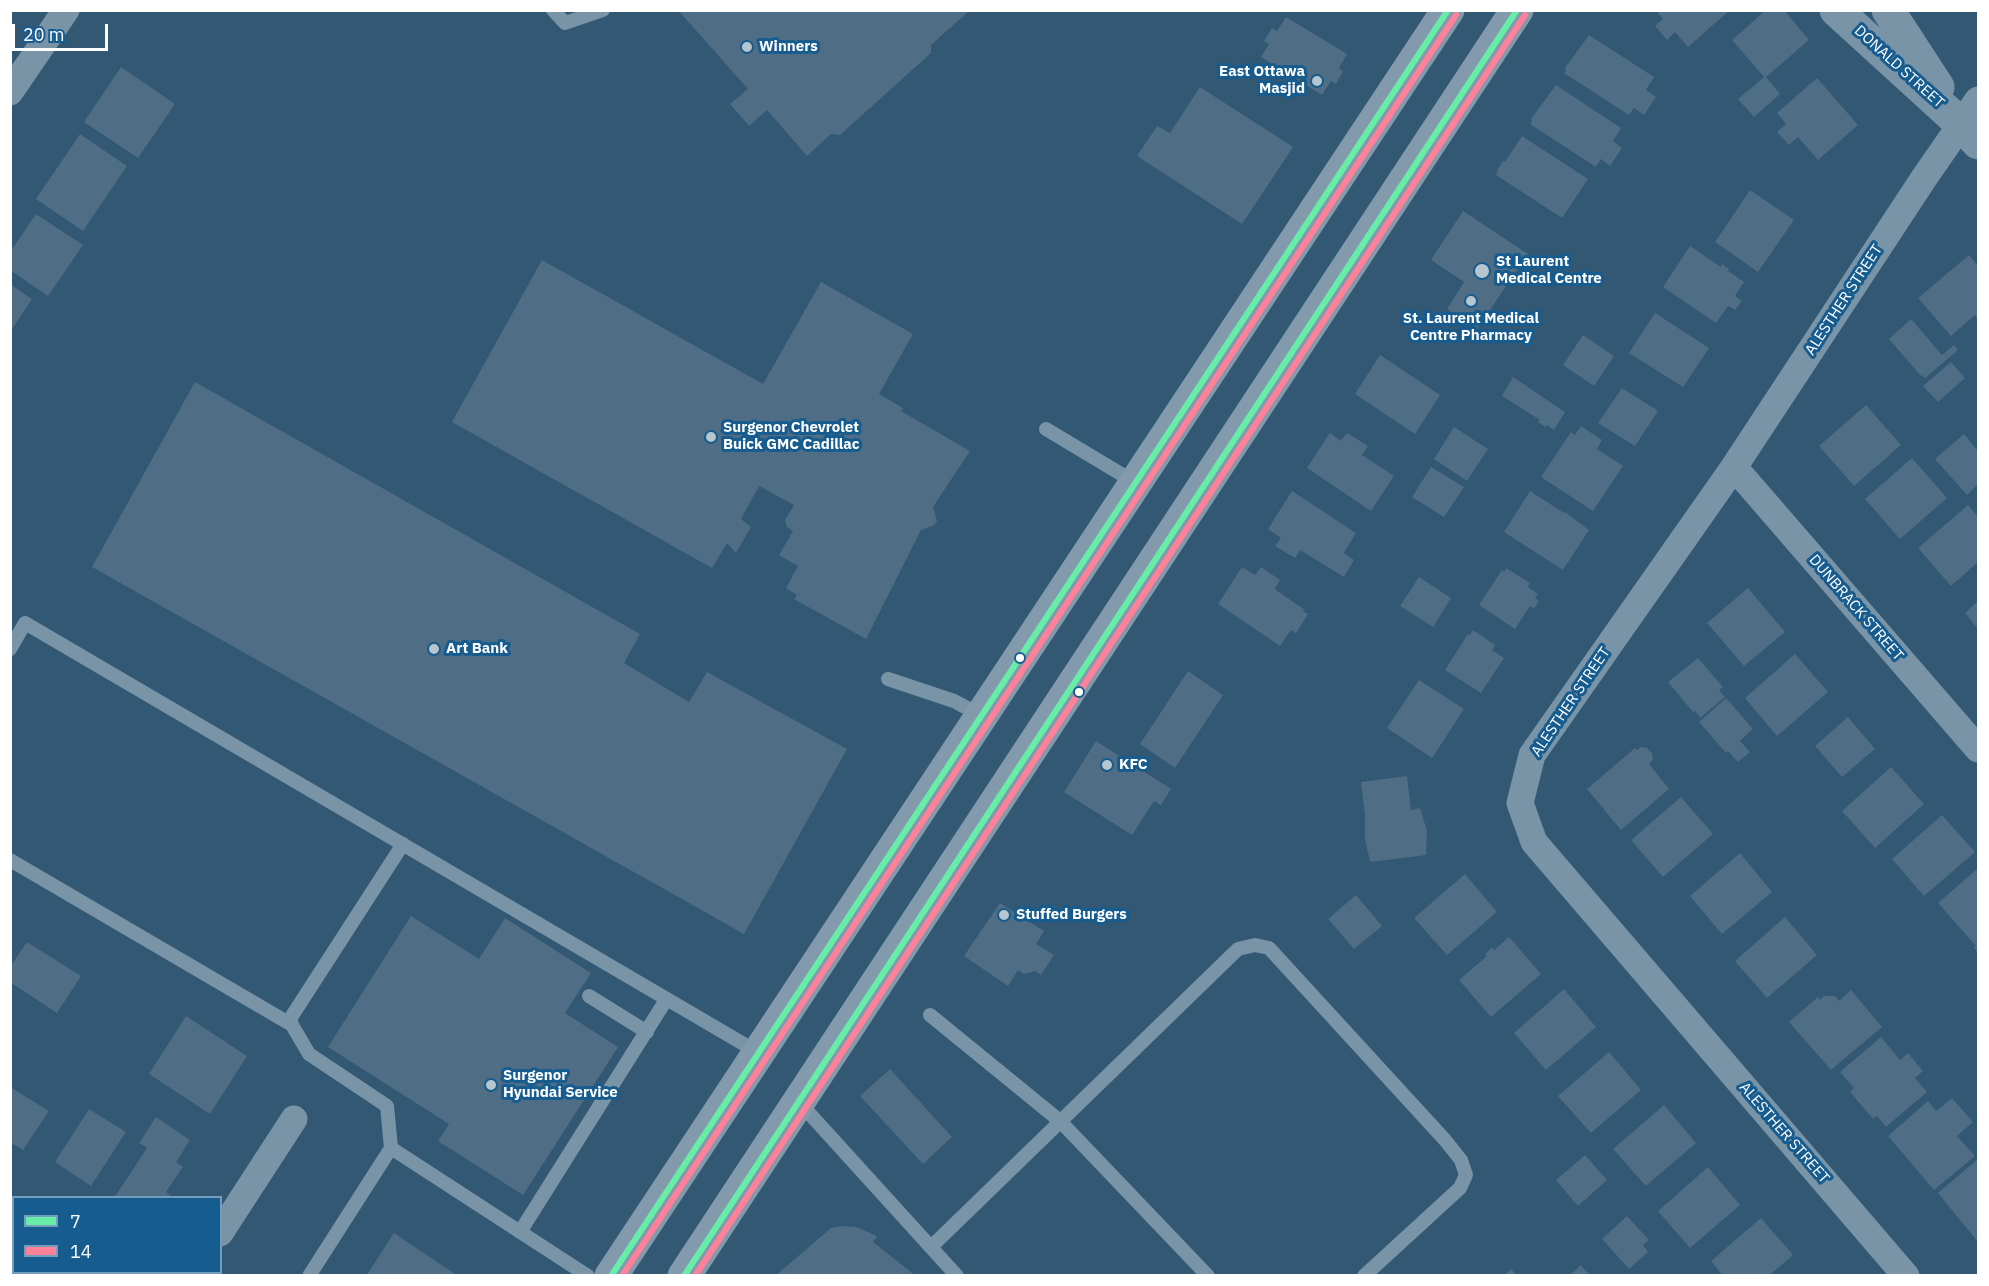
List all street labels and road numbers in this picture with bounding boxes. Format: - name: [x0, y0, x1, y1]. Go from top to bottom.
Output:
- street label: DONALD STREET: [1850, 22, 1948, 112]
- street label: ALESTHER STREET: [1802, 241, 1886, 359]
- street label: DUNBRACK STREET: [1805, 551, 1907, 665]
- street label: ALESTHER STREET: [1528, 644, 1614, 760]
- street label: ALESTHER STREET: [1735, 1079, 1833, 1187]

